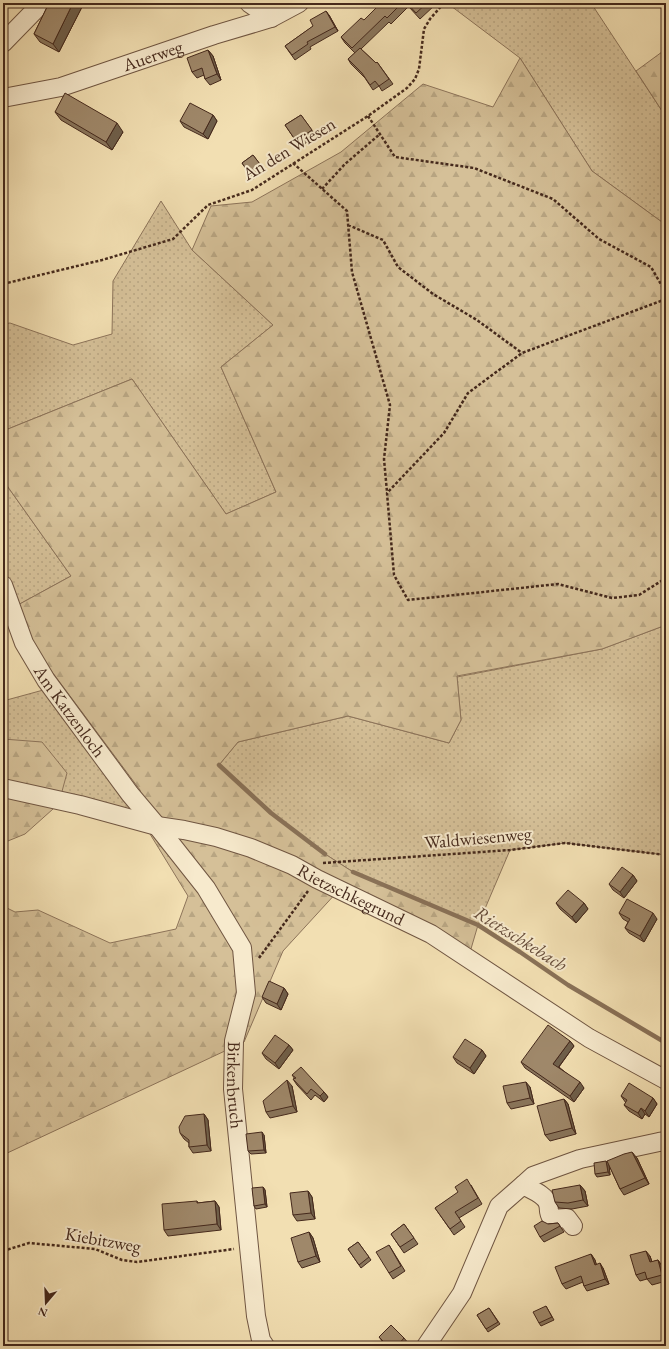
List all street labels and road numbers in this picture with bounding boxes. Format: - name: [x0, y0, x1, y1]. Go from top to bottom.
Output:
- street label: Auerweg: [119, 34, 186, 76]
- street label: An den Wiesen: [237, 111, 340, 186]
- street label: Am Katzenloch: [28, 660, 111, 762]
- street label: Waldwiesenweg: [423, 821, 533, 854]
- street label: Rietzschkegrund: [294, 858, 409, 931]
- street label: Birkenbruch: [222, 1041, 249, 1130]
- street label: Kiebitzweg: [63, 1222, 143, 1258]

